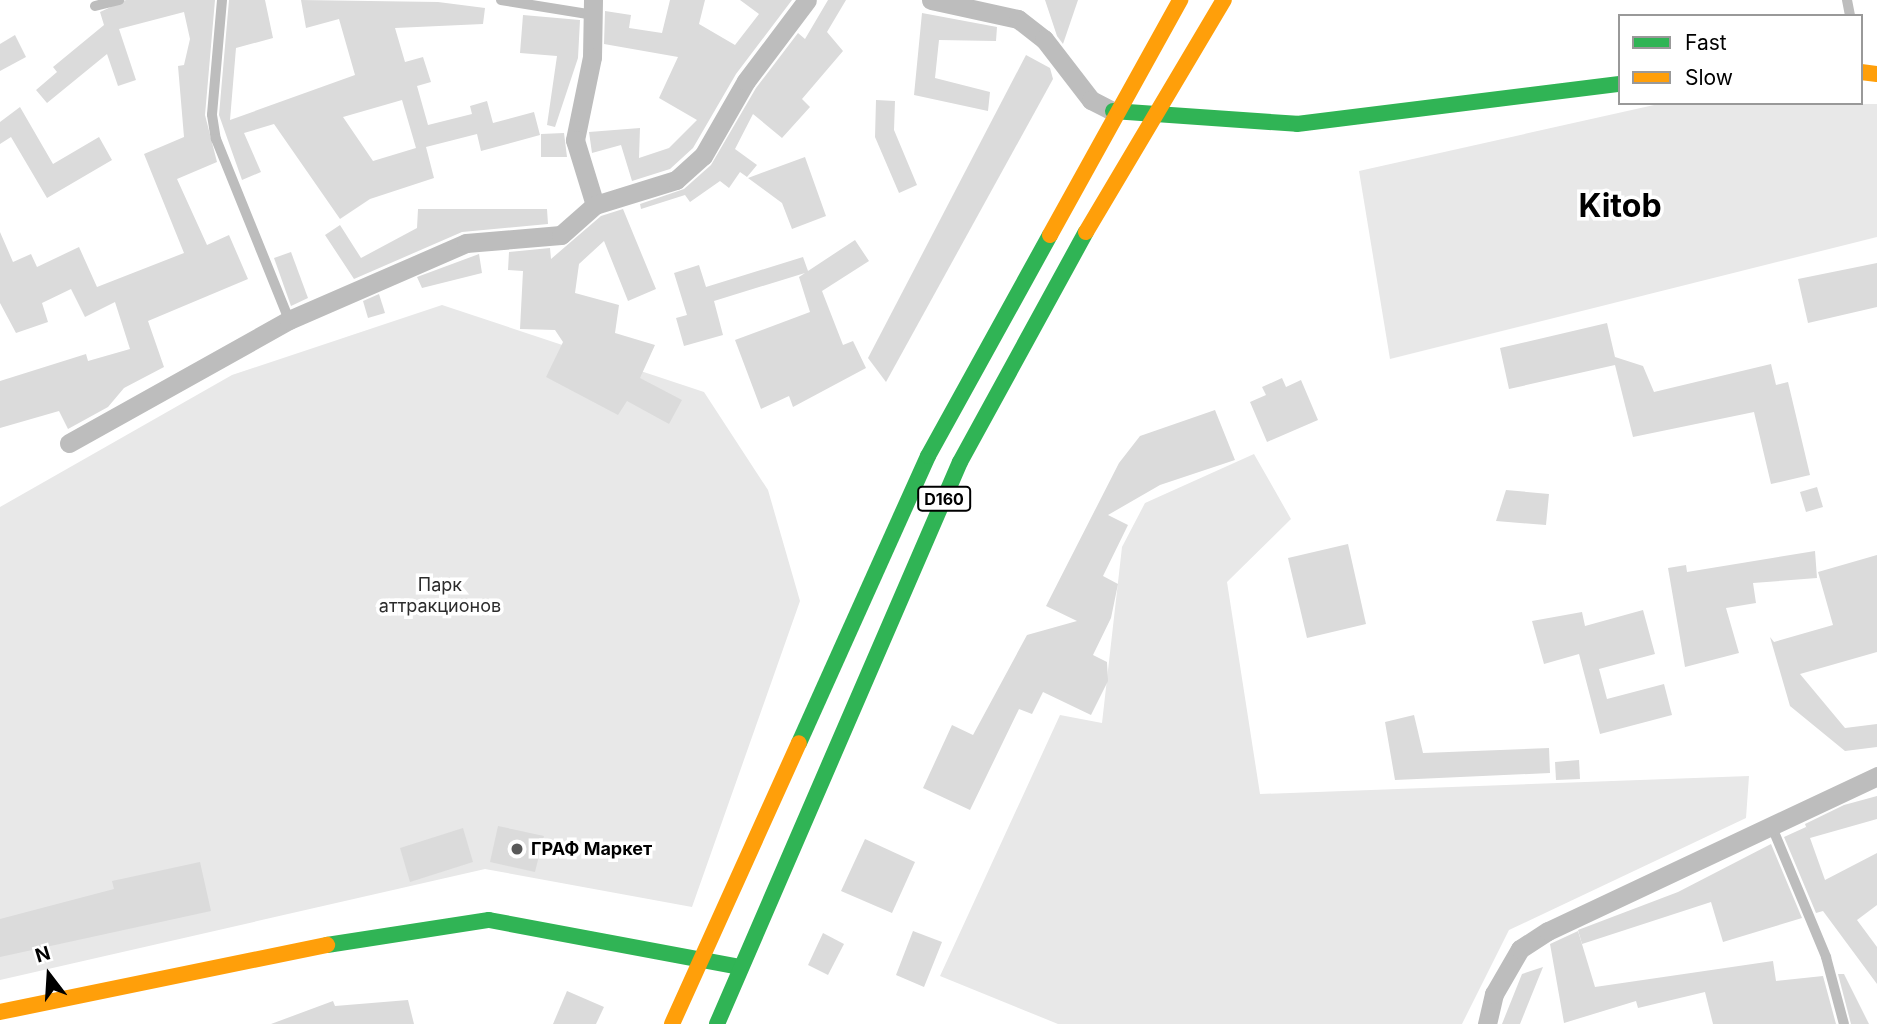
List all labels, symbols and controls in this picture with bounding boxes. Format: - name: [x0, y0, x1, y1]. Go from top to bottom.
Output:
- legend: [1618, 14, 1863, 105]
- text: Fast: [1685, 30, 1727, 55]
- text: Slow: [1685, 65, 1733, 90]
- district label: Kitob: [1578, 187, 1662, 225]
- road number: D160: [916, 486, 972, 512]
- park label: Парк аттракционов: [379, 575, 501, 618]
- place label: ГРАФ Маркет: [531, 838, 652, 860]
- marker: ГРАФ Маркет: [509, 841, 525, 857]
- north arrow: [14, 940, 84, 1010]
- text: N: [32, 941, 53, 968]

